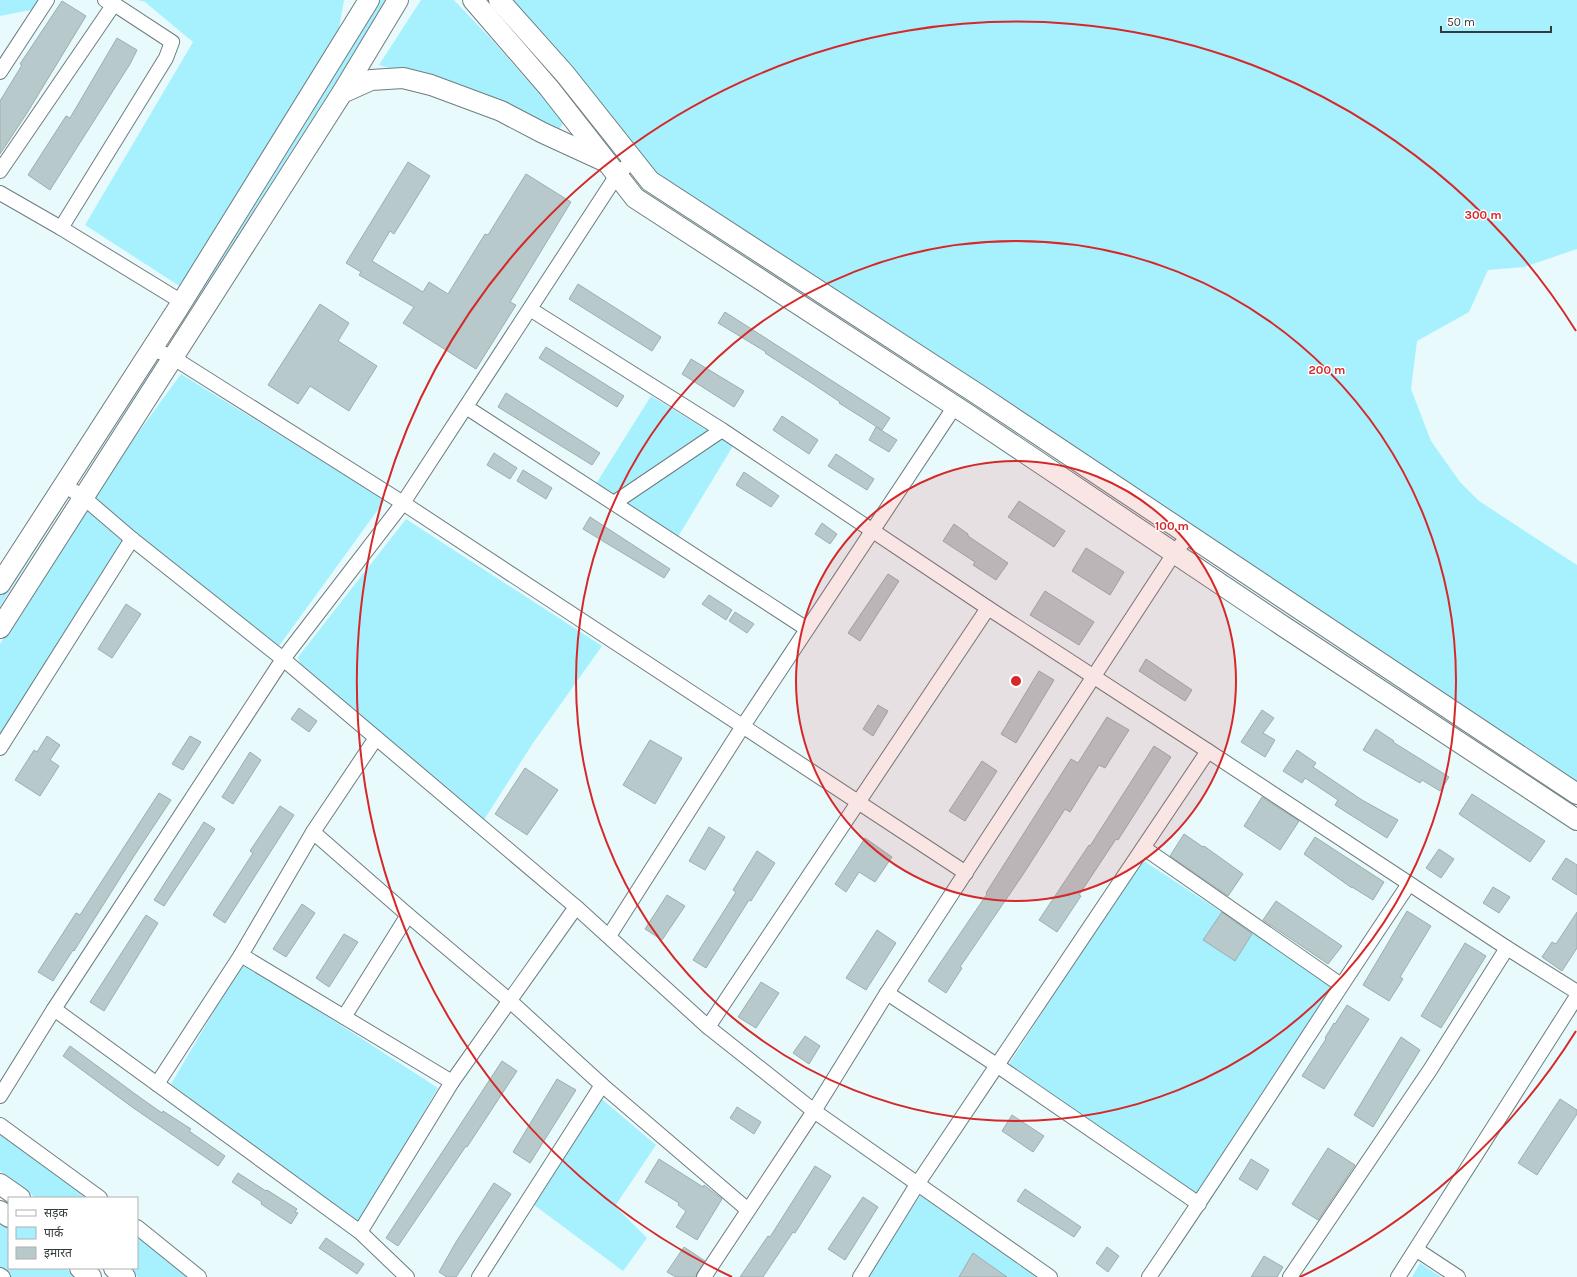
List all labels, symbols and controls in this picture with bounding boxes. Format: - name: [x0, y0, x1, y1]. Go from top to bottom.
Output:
- scale bar: [1441, 8, 1551, 34]
- text: 50 m: [1447, 15, 1475, 29]
- text: 300 m: [1464, 208, 1502, 222]
- text: 200 m: [1309, 363, 1345, 377]
- text: 100 m: [1155, 519, 1189, 533]
- centre of rings: [1009, 674, 1023, 688]
- legend: [8, 1197, 138, 1269]
- text: सड़क: [44, 1206, 69, 1220]
- text: पार्क: [44, 1226, 64, 1240]
- text: इमारत: [44, 1246, 73, 1260]

